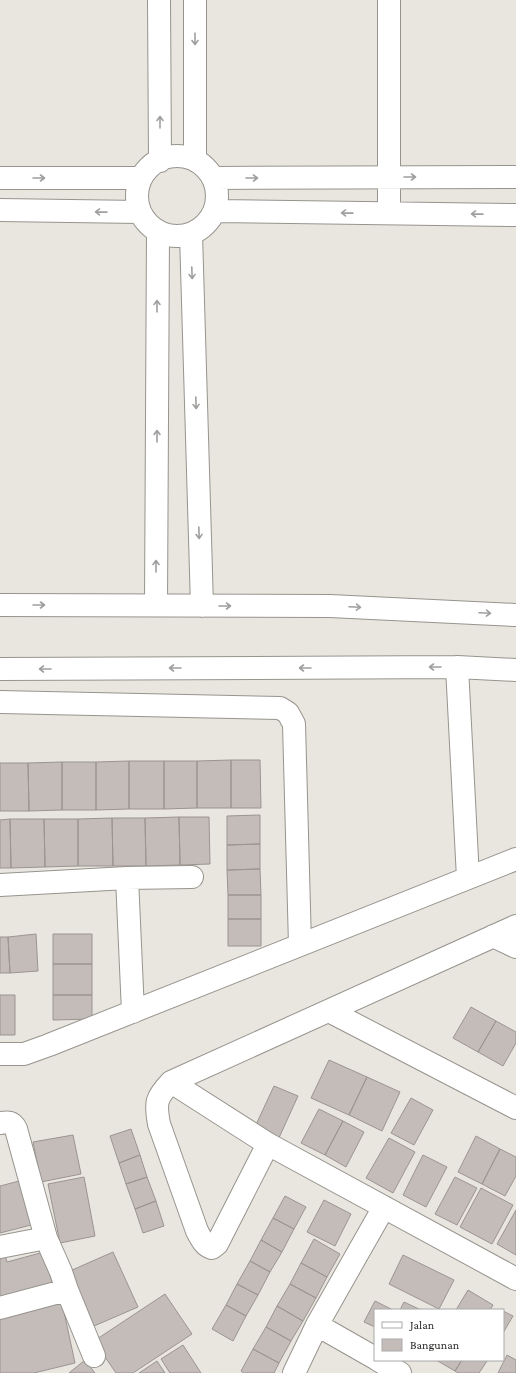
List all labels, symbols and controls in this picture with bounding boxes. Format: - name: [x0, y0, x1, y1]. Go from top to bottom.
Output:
- one-way arrow: [191, 32, 199, 45]
- one-way arrow: [156, 116, 164, 129]
- one-way arrow: [403, 173, 416, 181]
- one-way arrow: [32, 174, 45, 182]
- one-way arrow: [245, 174, 258, 182]
- one-way arrow: [95, 208, 108, 216]
- one-way arrow: [341, 209, 354, 217]
- one-way arrow: [471, 211, 484, 218]
- one-way arrow: [188, 266, 196, 279]
- one-way arrow: [153, 300, 161, 313]
- one-way arrow: [192, 396, 199, 409]
- one-way arrow: [153, 430, 160, 443]
- one-way arrow: [196, 526, 203, 539]
- one-way arrow: [152, 560, 160, 573]
- one-way arrow: [32, 601, 45, 609]
- one-way arrow: [218, 602, 231, 610]
- one-way arrow: [348, 604, 361, 611]
- one-way arrow: [478, 609, 491, 617]
- one-way arrow: [429, 663, 442, 671]
- one-way arrow: [169, 664, 182, 672]
- one-way arrow: [299, 664, 312, 672]
- one-way arrow: [39, 665, 52, 673]
- legend: [374, 1309, 504, 1361]
- text: Jalan: [409, 1318, 435, 1332]
- text: Bangunan: [410, 1338, 460, 1352]

